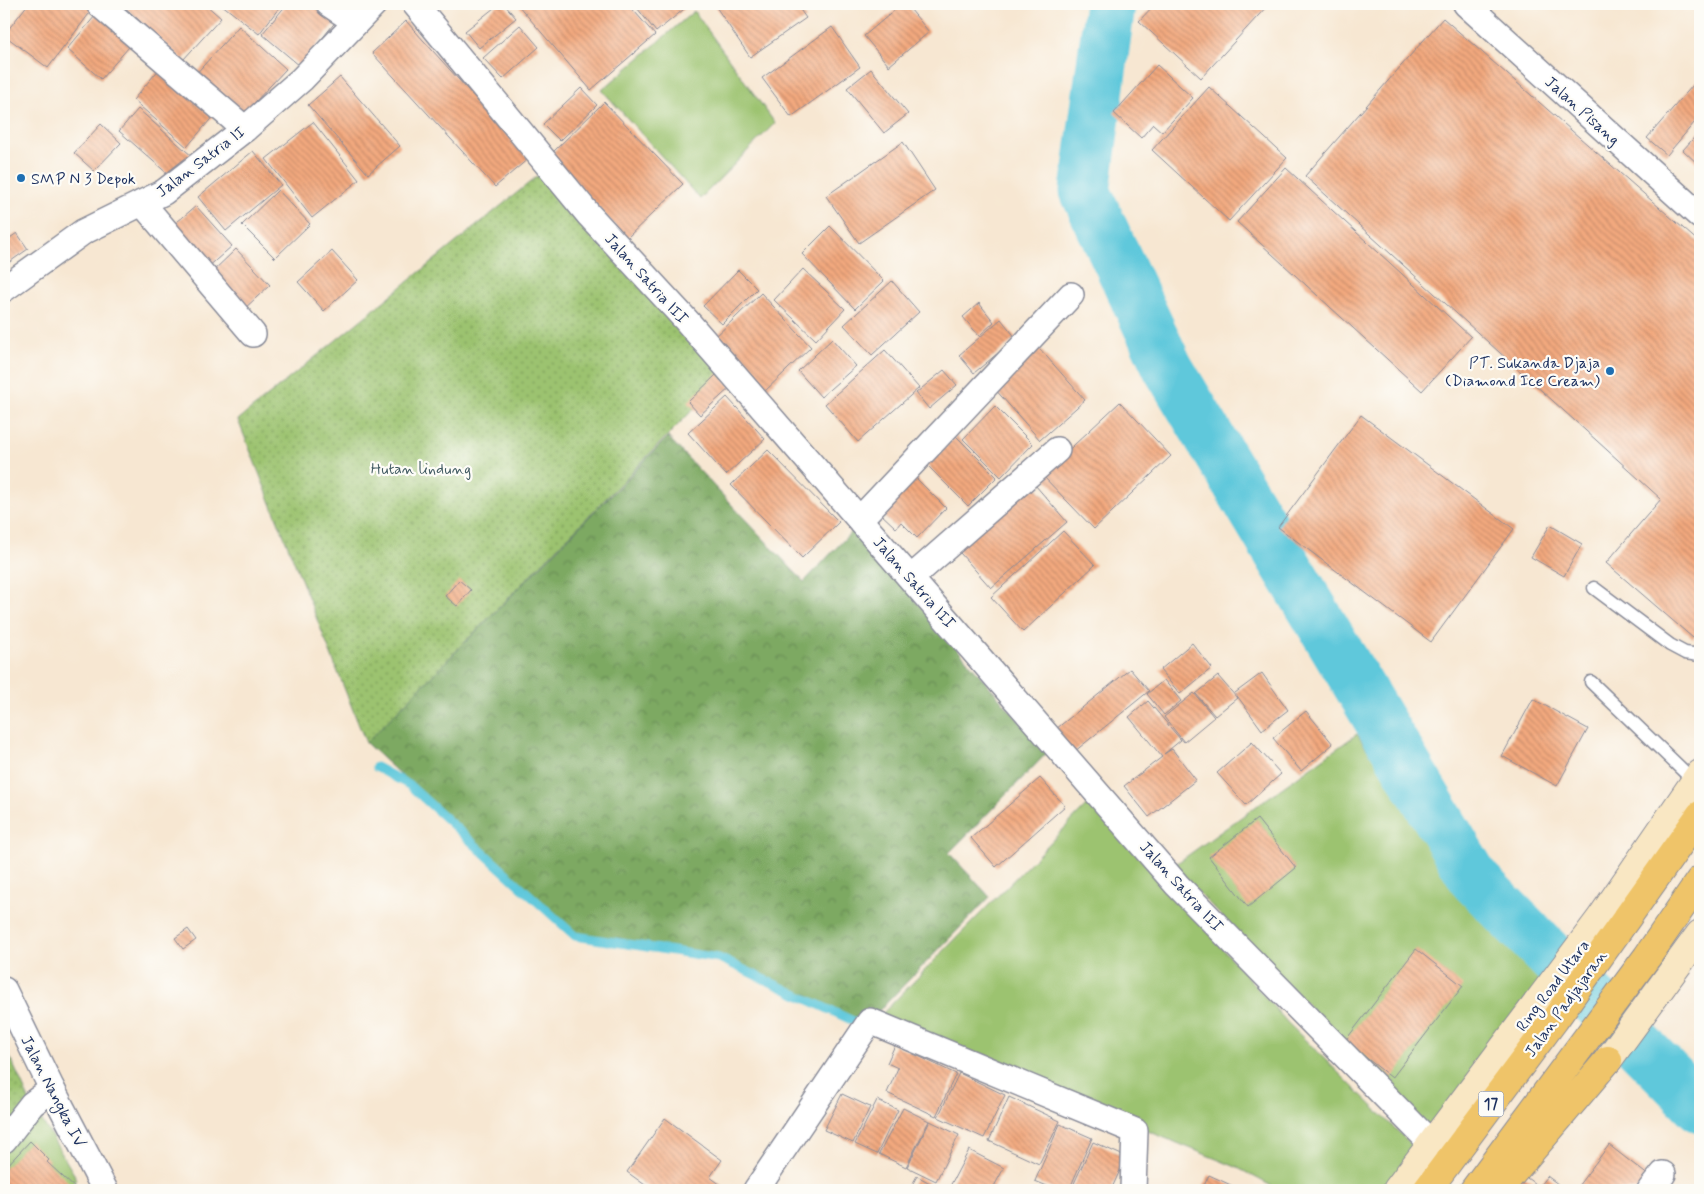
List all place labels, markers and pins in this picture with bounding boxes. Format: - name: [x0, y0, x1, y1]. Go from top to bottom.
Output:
- place label: SMP N 3 Depok: [31, 169, 136, 190]
- marker: SMP N 3 Depok: [15, 172, 27, 184]
- place label: PT. Sukanda Djaja (Diamond Ice Cream): [1445, 353, 1600, 392]
- marker: PT. Sukanda Djaja (Diamond Ice Cream): [1604, 365, 1616, 377]

